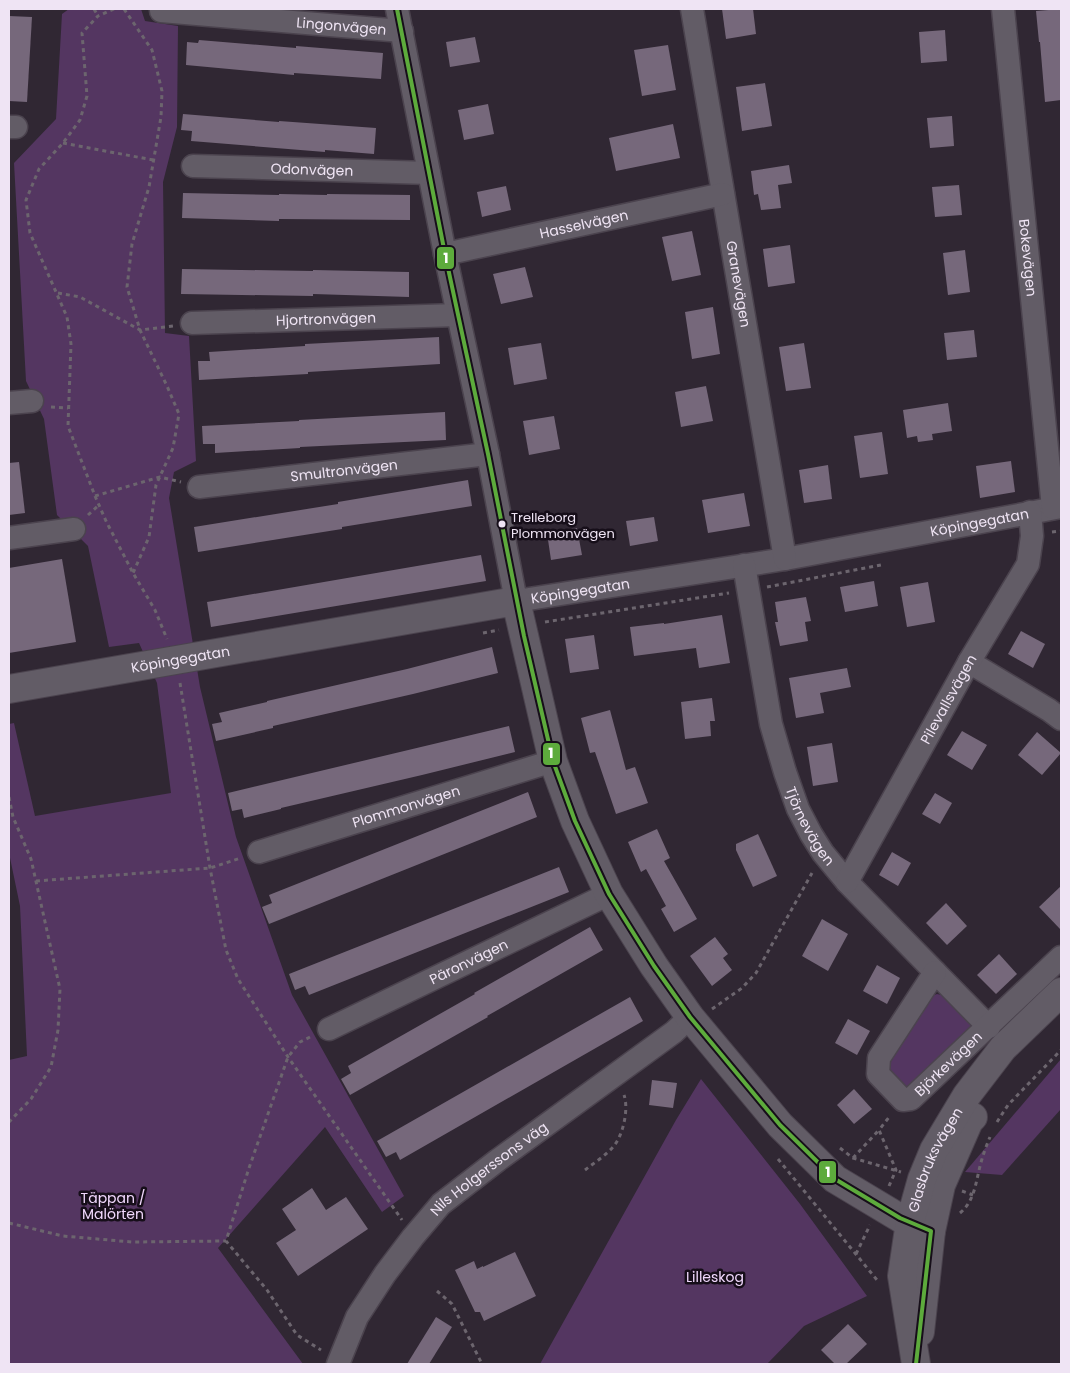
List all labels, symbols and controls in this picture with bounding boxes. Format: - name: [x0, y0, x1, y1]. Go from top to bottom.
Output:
- street label: Lingonvägen: [296, 12, 387, 40]
- street label: Odonvägen: [270, 158, 354, 181]
- street label: Hasselvägen: [538, 205, 630, 243]
- street label: Bokevägen: [1014, 218, 1042, 298]
- street label: Granevägen: [721, 239, 756, 329]
- line badge: 1: [436, 246, 455, 270]
- text: 1: [443, 248, 449, 268]
- street label: Hjortronvägen: [276, 307, 376, 330]
- street label: Smultronvägen: [289, 454, 399, 486]
- street label: Köpingegatan: [929, 503, 1030, 541]
- place label: Trelleborg Plommonvägen: [511, 508, 615, 543]
- marker: Trelleborg Plommonvägen: [497, 519, 507, 529]
- street label: Köpingegatan: [529, 573, 631, 609]
- street label: Köpingegatan: [130, 641, 231, 678]
- street label: Pilevallsvägen: [915, 651, 981, 748]
- line badge: 1: [542, 742, 561, 766]
- text: 1: [548, 743, 554, 763]
- street label: Plommonvägen: [350, 780, 462, 833]
- street label: Tjörnevägen: [781, 784, 839, 870]
- street label: Päronvägen: [426, 934, 511, 989]
- street label: Björkevägen: [910, 1027, 987, 1101]
- street label: Glasbruksvägen: [903, 1104, 967, 1215]
- street label: Nils Holgerssons väg: [425, 1117, 552, 1220]
- line badge: 1: [818, 1160, 837, 1184]
- text: 1: [825, 1162, 831, 1182]
- park label: Täppan / Malörten: [81, 1188, 145, 1224]
- park label: Lilleskog: [686, 1267, 744, 1287]

